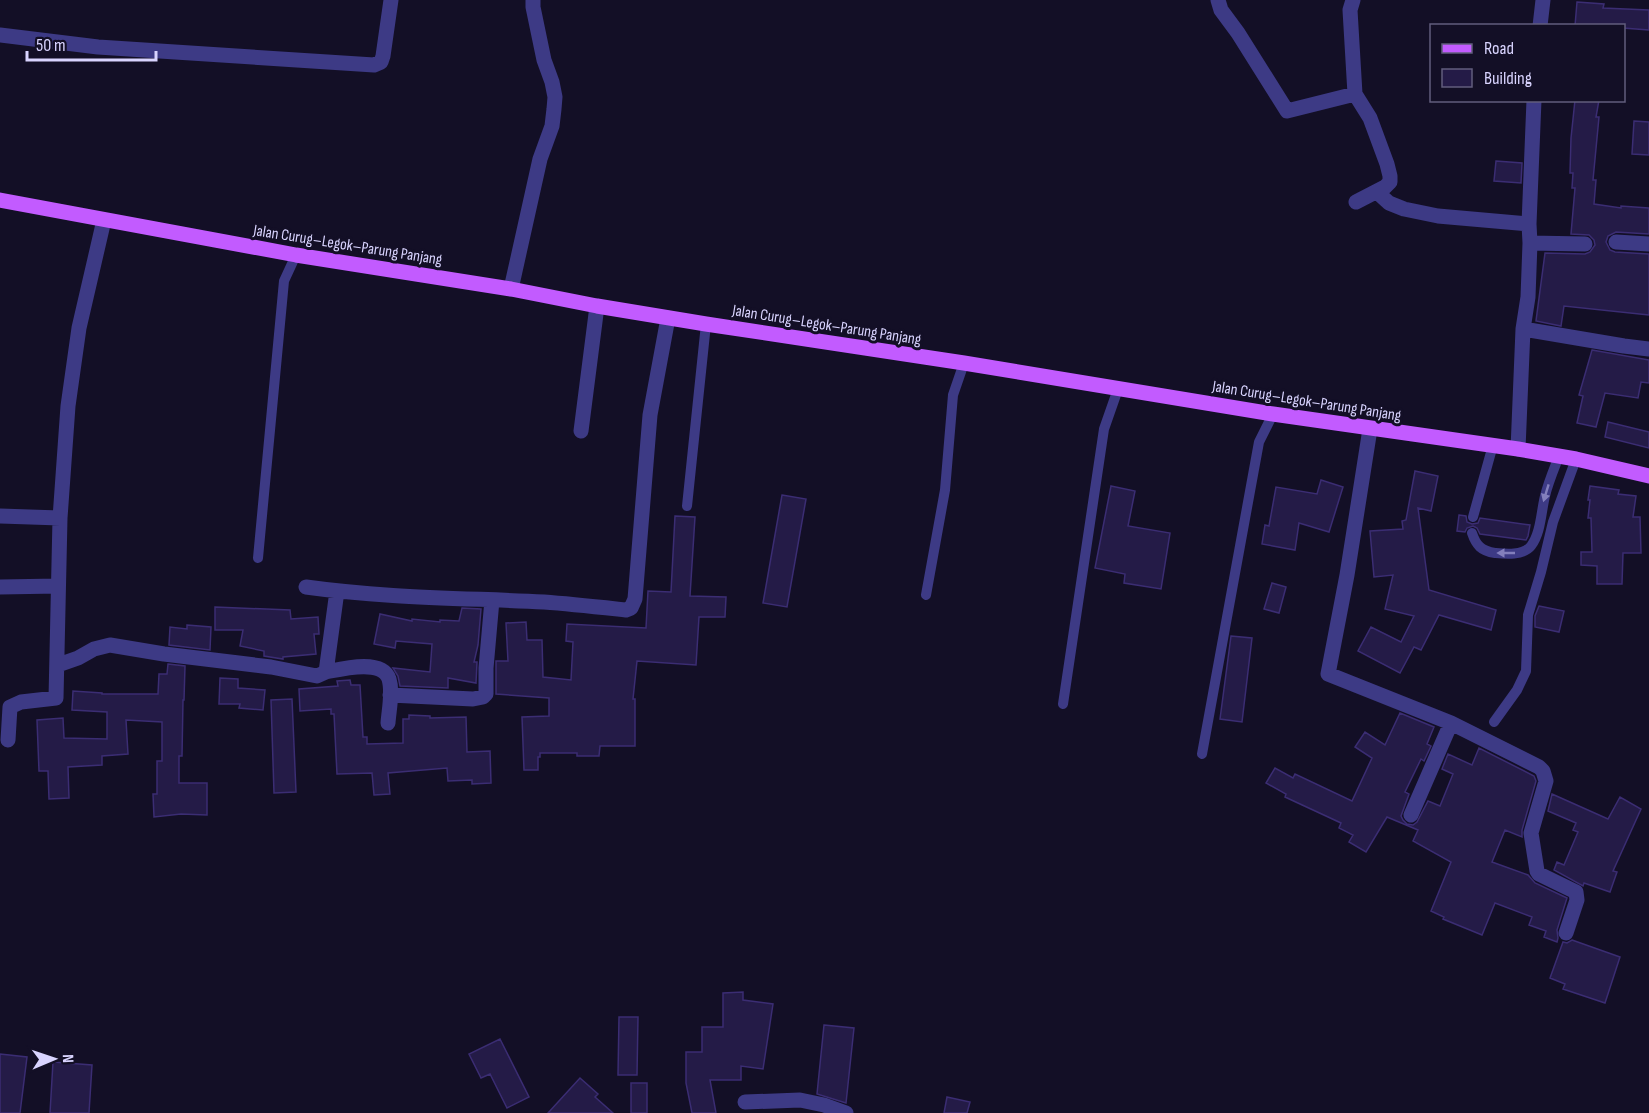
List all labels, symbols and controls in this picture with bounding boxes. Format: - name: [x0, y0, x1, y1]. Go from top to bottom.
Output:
- scale bar: [27, 24, 156, 62]
- legend: [1430, 24, 1625, 102]
- text: 50 m: [36, 35, 66, 56]
- text: Road: [1484, 38, 1514, 59]
- text: Building: [1484, 68, 1532, 89]
- street label: Jalan Curug–Legok–Parung Panjang: [251, 221, 444, 270]
- street label: Jalan Curug–Legok–Parung Panjang: [730, 301, 923, 350]
- street label: Jalan Curug–Legok–Parung Panjang: [1210, 377, 1403, 426]
- one-way arrow: [1541, 484, 1551, 502]
- one-way arrow: [1496, 548, 1515, 558]
- north arrow: [24, 1029, 84, 1089]
- text: N: [58, 1054, 77, 1063]

